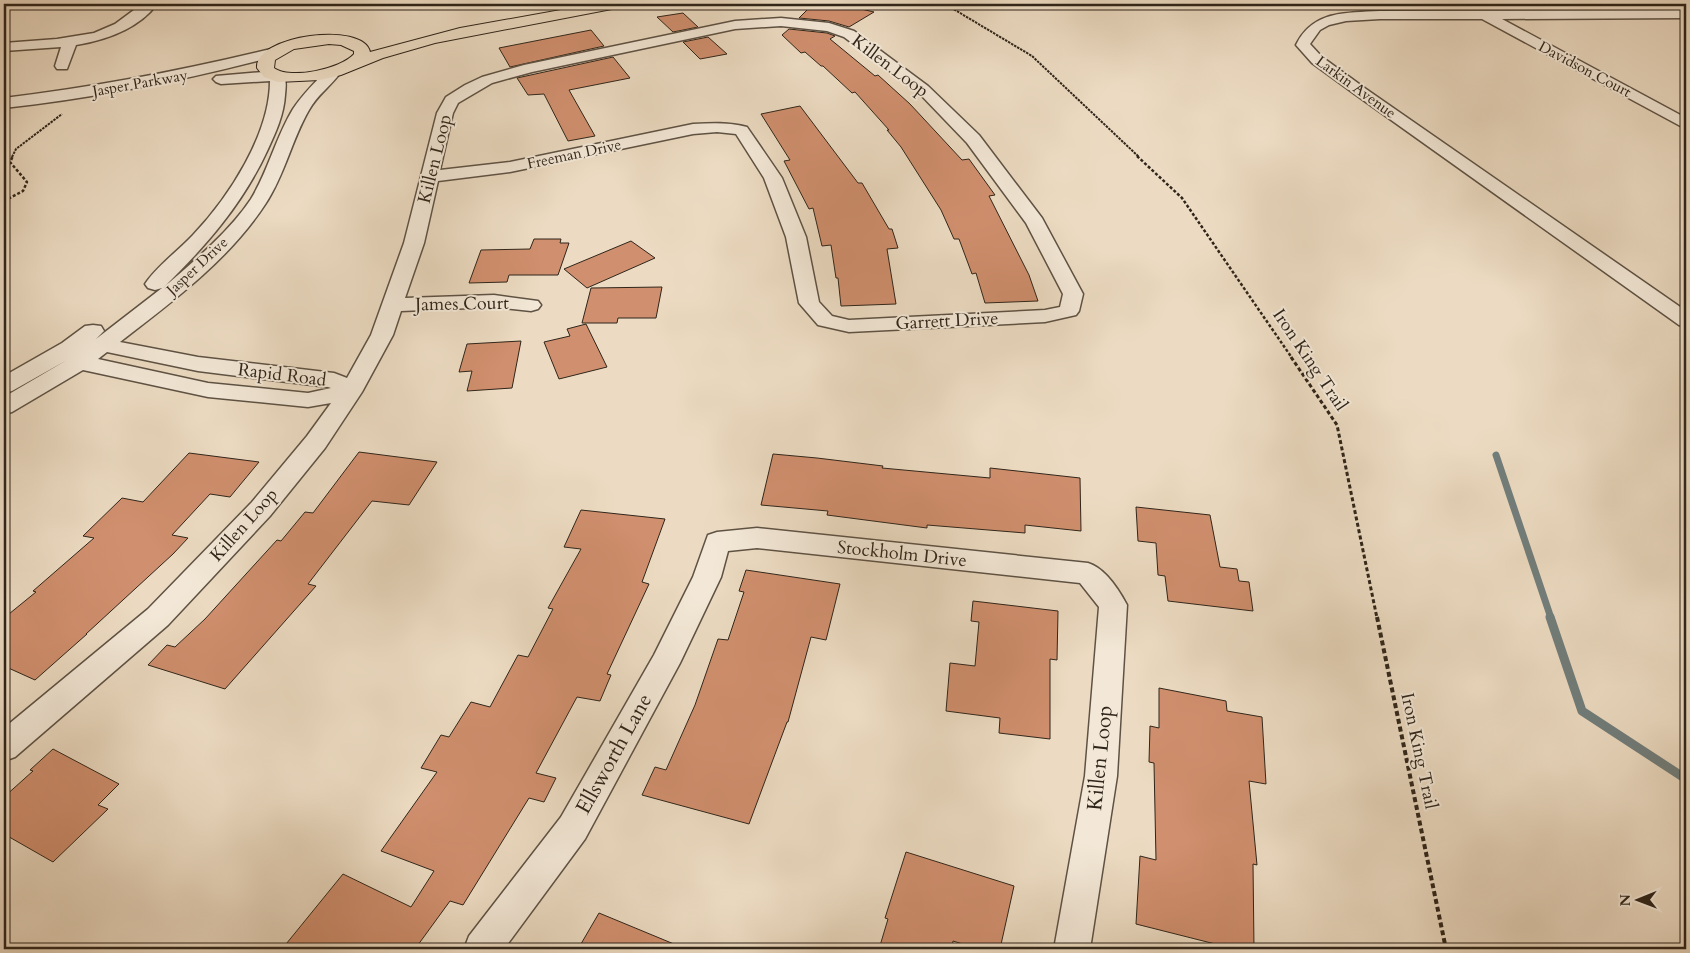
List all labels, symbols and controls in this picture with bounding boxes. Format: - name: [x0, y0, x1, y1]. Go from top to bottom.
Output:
- street label: Killen Loop: [846, 29, 934, 103]
- street label: Davidson Court: [1535, 36, 1635, 102]
- street label: Larkin Avenue: [1312, 51, 1400, 123]
- street label: Jasper Parkway: [89, 65, 189, 102]
- street label: Killen Loop: [412, 112, 458, 206]
- street label: Freeman Drive: [525, 134, 623, 174]
- street label: Jasper Drive: [161, 232, 232, 301]
- street label: James Court: [412, 291, 509, 317]
- street label: Iron King Trail: [1267, 304, 1354, 416]
- street label: Garrett Drive: [895, 306, 999, 336]
- street label: Rapid Road: [236, 357, 328, 393]
- street label: Killen Loop: [204, 483, 284, 567]
- street label: Stockholm Drive: [836, 535, 968, 573]
- street label: Ellsworth Lane: [569, 689, 659, 819]
- street label: Iron King Trail: [1394, 691, 1444, 812]
- street label: Killen Loop: [1080, 704, 1120, 812]
- north arrow: [1612, 876, 1662, 926]
- text: N: [1616, 894, 1635, 906]

